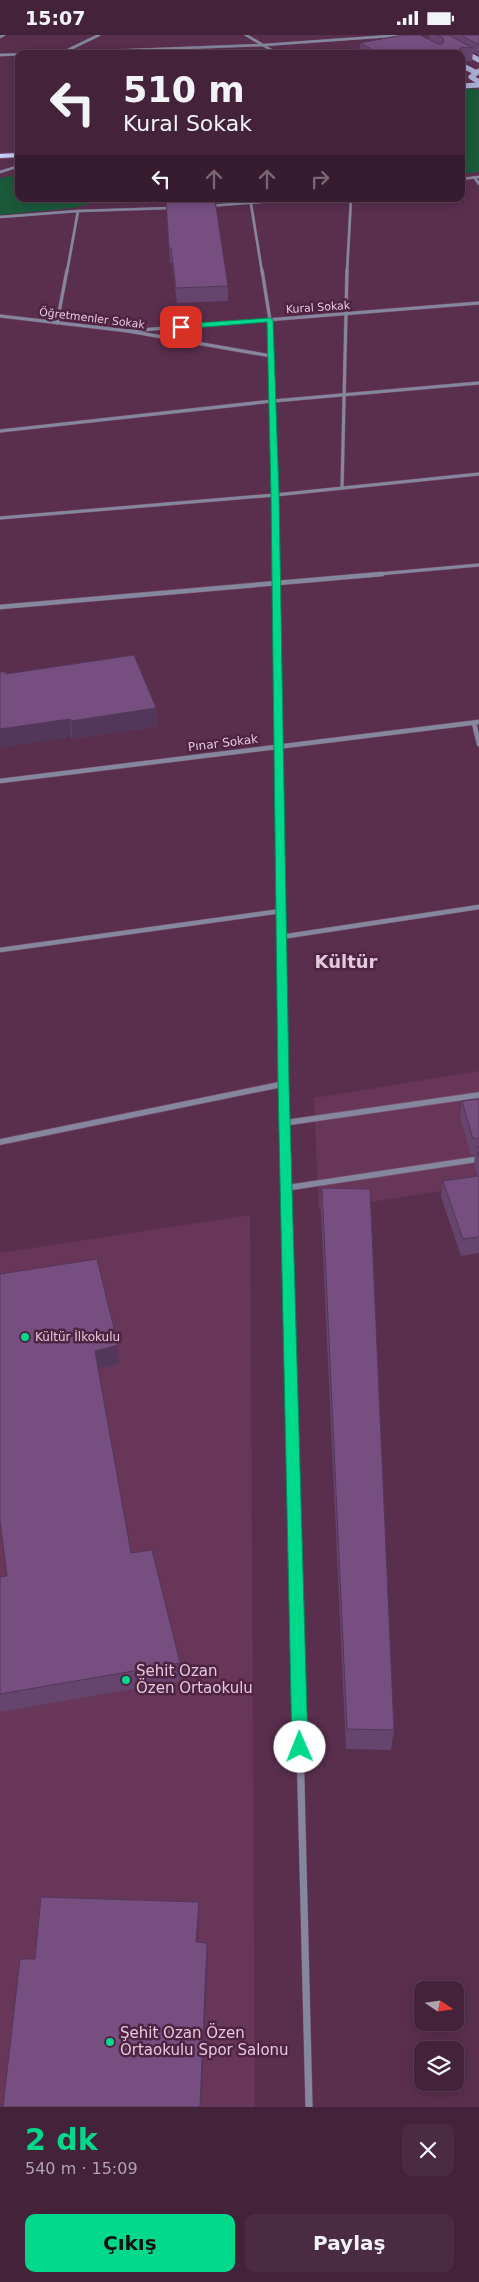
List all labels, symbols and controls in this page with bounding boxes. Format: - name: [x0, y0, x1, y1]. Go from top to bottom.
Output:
- text: 15:07: [25, 7, 85, 29]
- icon: left: [40, 70, 105, 135]
- text: 510 m: [123, 70, 245, 110]
- text: Kural Sokak: [123, 111, 252, 136]
- icon: left: [147, 165, 175, 193]
- icon: ahead: [200, 165, 228, 193]
- icon: ahead: [253, 165, 281, 193]
- icon: right: [306, 165, 334, 193]
- street label: Kural Sokak: [285, 299, 351, 316]
- street label: Öğretmenler Sokak: [38, 306, 146, 332]
- pin: [160, 306, 202, 348]
- icon: arrive: [167, 313, 195, 341]
- street label: Pınar Sokak: [187, 732, 259, 754]
- district label: Kültür: [315, 951, 378, 972]
- place label: Kültür İlkokulu: [35, 1329, 120, 1344]
- marker: Kültür İlkokulu: [19, 1331, 31, 1343]
- place label: Şehit Ozan Özen Ortaokulu: [136, 1662, 253, 1697]
- marker: Şehit Ozan Özen Ortaokulu: [120, 1674, 132, 1686]
- position arrow: [273, 1720, 325, 1772]
- north arrow: [414, 1981, 464, 2031]
- map controls: [414, 1981, 464, 2091]
- place label: Şehit Ozan Özen Ortaokulu Spor Salonu: [120, 2023, 289, 2059]
- marker: Şehit Ozan Özen Ortaokulu Spor Salonu: [104, 2036, 116, 2048]
- button: layers: [414, 2041, 464, 2091]
- text: 2 dk: [25, 2122, 98, 2157]
- button: close: [402, 2124, 454, 2176]
- text: 540 m · 15:09: [25, 2159, 138, 2178]
- button: Çıkış: [25, 2214, 235, 2272]
- button: Paylaş: [245, 2214, 454, 2272]

